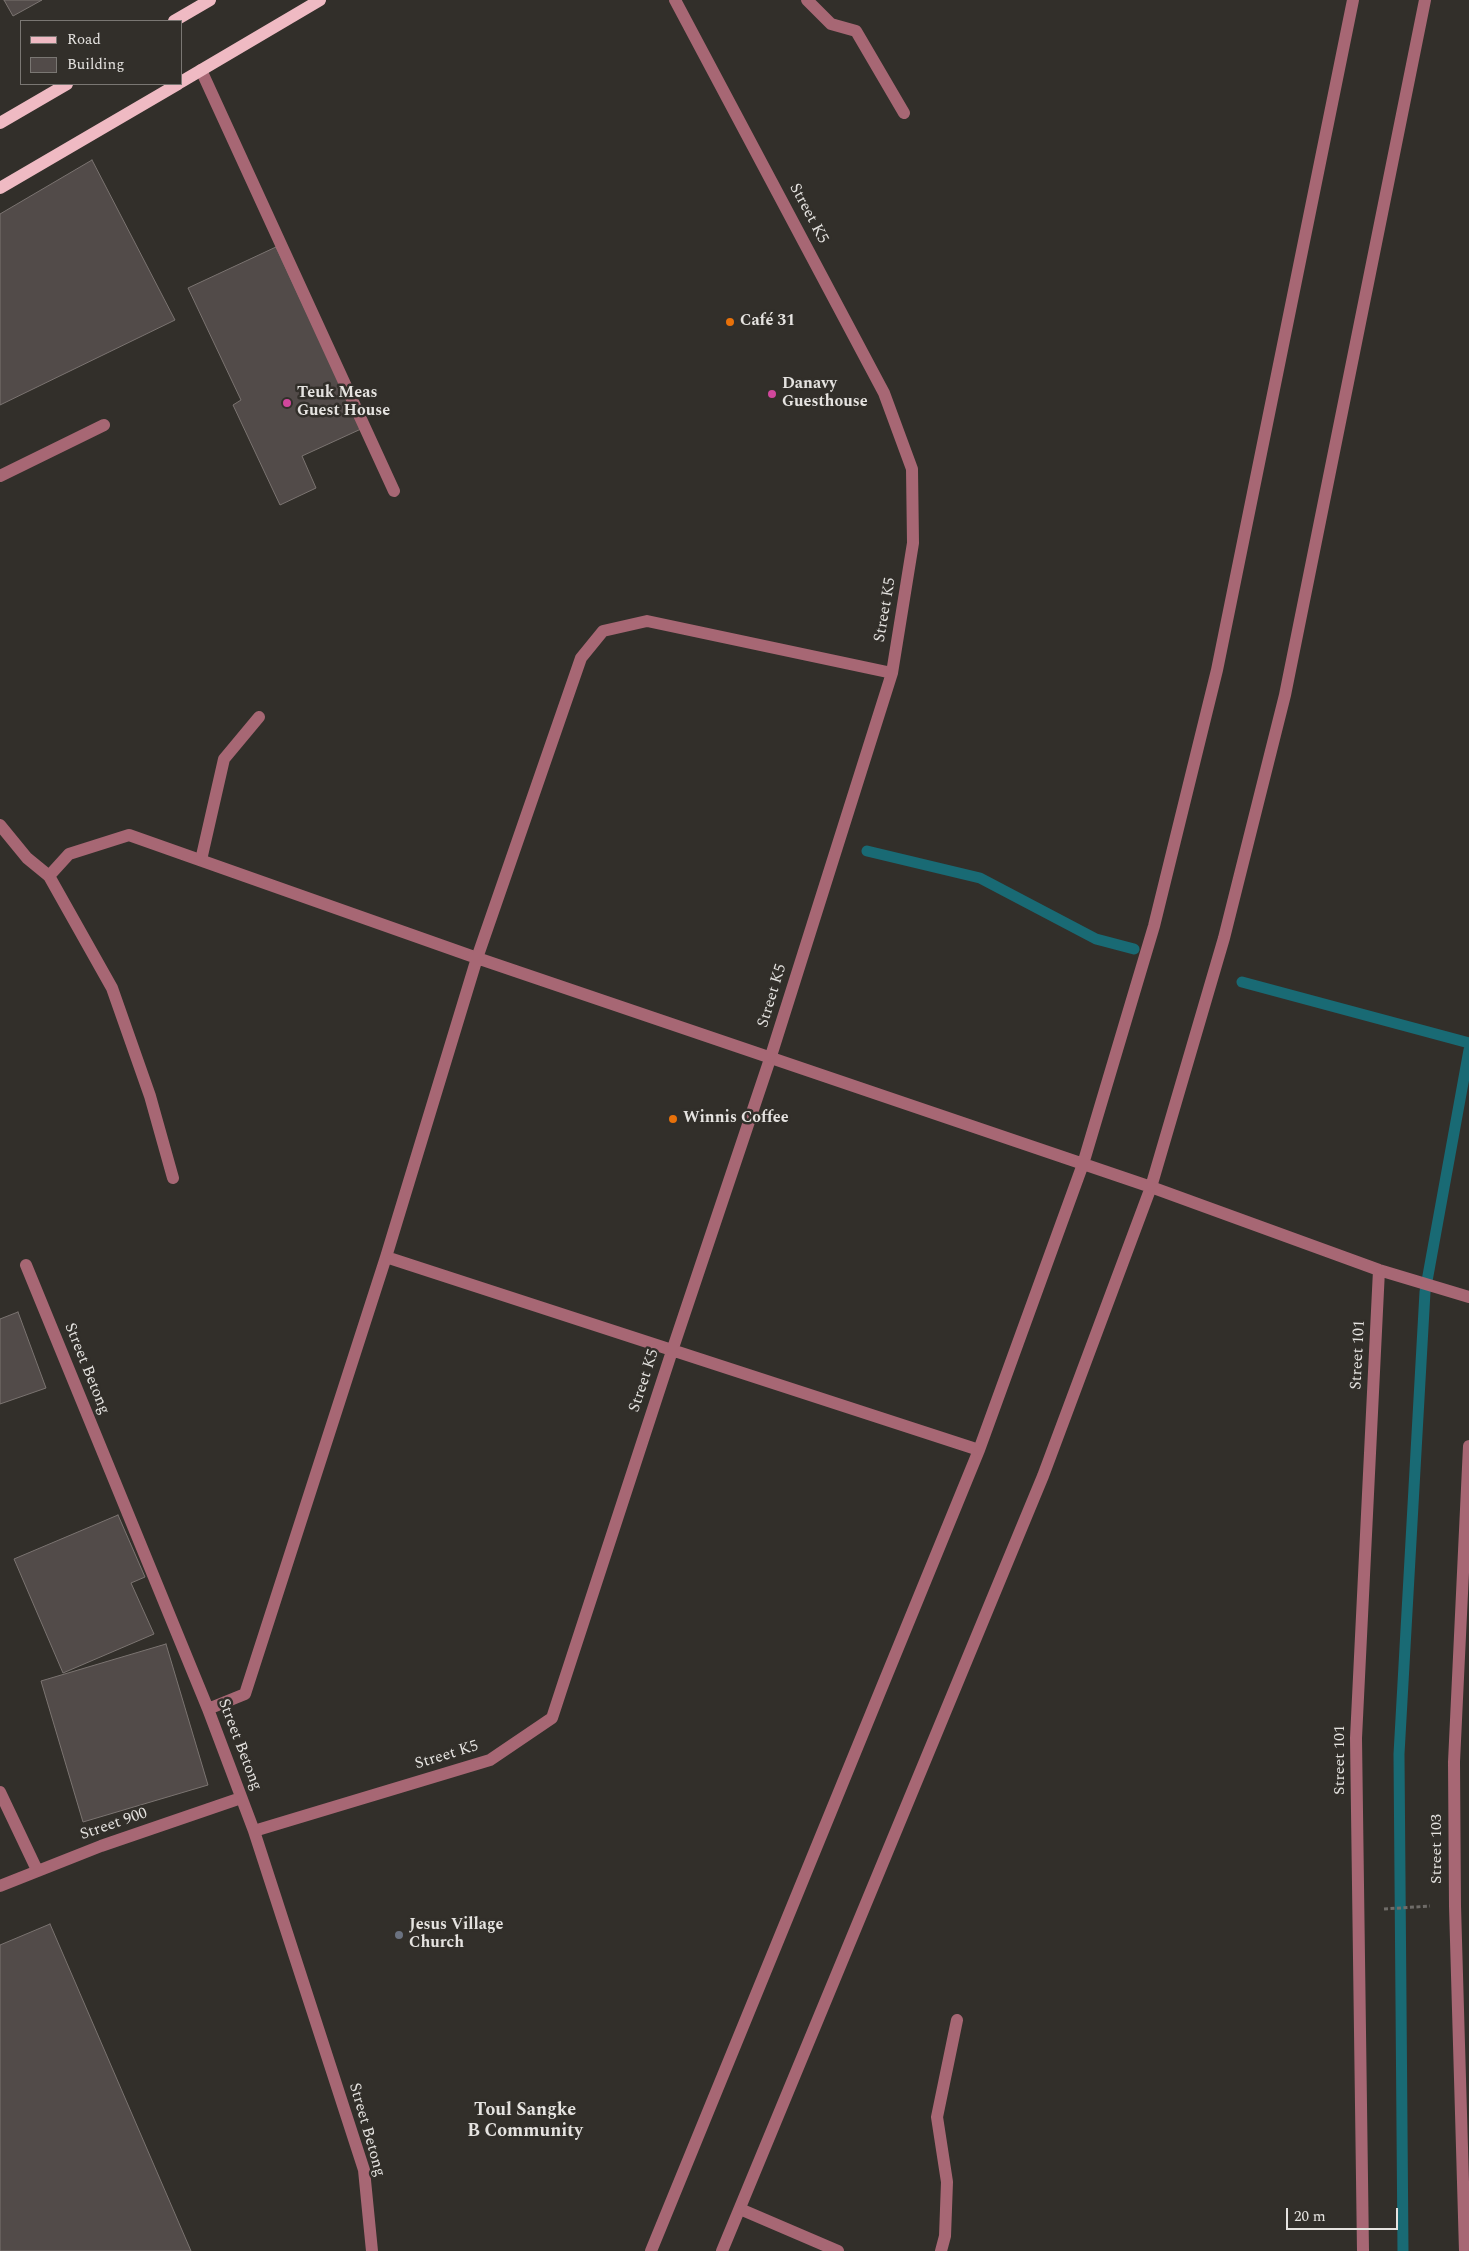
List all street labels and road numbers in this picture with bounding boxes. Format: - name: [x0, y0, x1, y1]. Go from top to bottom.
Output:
- street label: Street K5: [784, 181, 832, 247]
- street label: Street K5: [871, 576, 901, 644]
- street label: Street K5: [754, 962, 792, 1030]
- street label: Street 101: [1348, 1320, 1370, 1390]
- street label: Street Betong: [59, 1321, 113, 1417]
- street label: Street K5: [626, 1347, 664, 1415]
- street label: Street Betong: [213, 1696, 265, 1794]
- street label: Street 101: [1331, 1725, 1351, 1795]
- street label: Street K5: [413, 1737, 481, 1775]
- street label: Street 900: [78, 1805, 150, 1845]
- street label: Street 103: [1428, 1814, 1448, 1884]
- street label: Street Betong: [343, 2081, 389, 2179]

